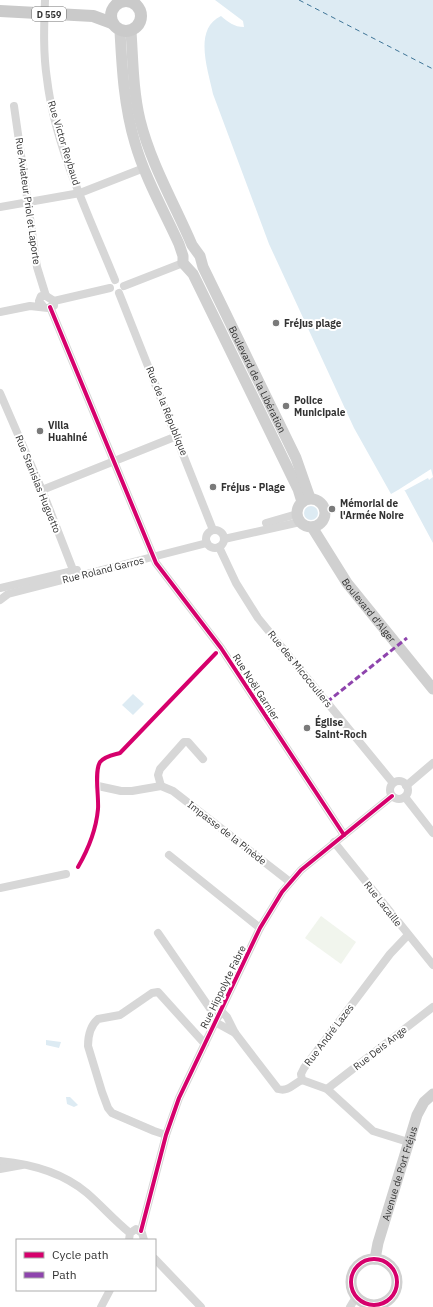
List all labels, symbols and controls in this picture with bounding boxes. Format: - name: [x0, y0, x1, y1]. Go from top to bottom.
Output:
- road number: D 559: [32, 7, 66, 21]
- street label: Rue Victor Reybaud: [45, 99, 83, 187]
- street label: Rue Aviateur Priol et Laporte: [13, 137, 43, 266]
- place label: Fréjus plage: [284, 317, 342, 330]
- marker: Fréjus plage: [271, 318, 281, 328]
- street label: Boulevard de la Libération: [226, 324, 289, 435]
- street label: Rue de la République: [143, 364, 191, 458]
- place label: Police Municipale: [294, 394, 346, 419]
- marker: Police Municipale: [281, 401, 291, 411]
- place label: Villa Huahiné: [48, 419, 88, 444]
- marker: Villa Huahiné: [35, 426, 45, 436]
- street label: Rue Stanislas Huguetto: [12, 433, 64, 535]
- place label: Fréjus - Plage: [221, 481, 286, 494]
- marker: Fréjus - Plage: [208, 482, 218, 492]
- place label: Mémorial de l'Armée Noire: [340, 497, 404, 522]
- marker: Mémorial de l'Armée Noire: [327, 504, 337, 514]
- street label: Rue Roland Garros: [61, 554, 145, 586]
- street label: Boulevard d'Alger: [339, 576, 399, 645]
- street label: Rue des Micocouliers: [265, 628, 335, 710]
- street label: Rue Noël Garnier: [230, 651, 282, 723]
- place label: Église Saint-Roch: [315, 714, 367, 741]
- marker: Église Saint-Roch: [302, 723, 312, 733]
- street label: Impasse de la Pinède: [185, 798, 269, 868]
- street label: Rue Lacaille: [361, 879, 405, 930]
- street label: Rue Hippolyte Fabre: [197, 943, 249, 1031]
- street label: Rue André Lazes: [301, 1001, 357, 1069]
- street label: Rue Deis Ange: [351, 1023, 410, 1073]
- street label: Avenue de Port Fréjus: [379, 1124, 420, 1222]
- legend: [16, 1239, 156, 1291]
- text: Cycle path: [52, 1247, 109, 1262]
- text: Path: [52, 1267, 77, 1282]

